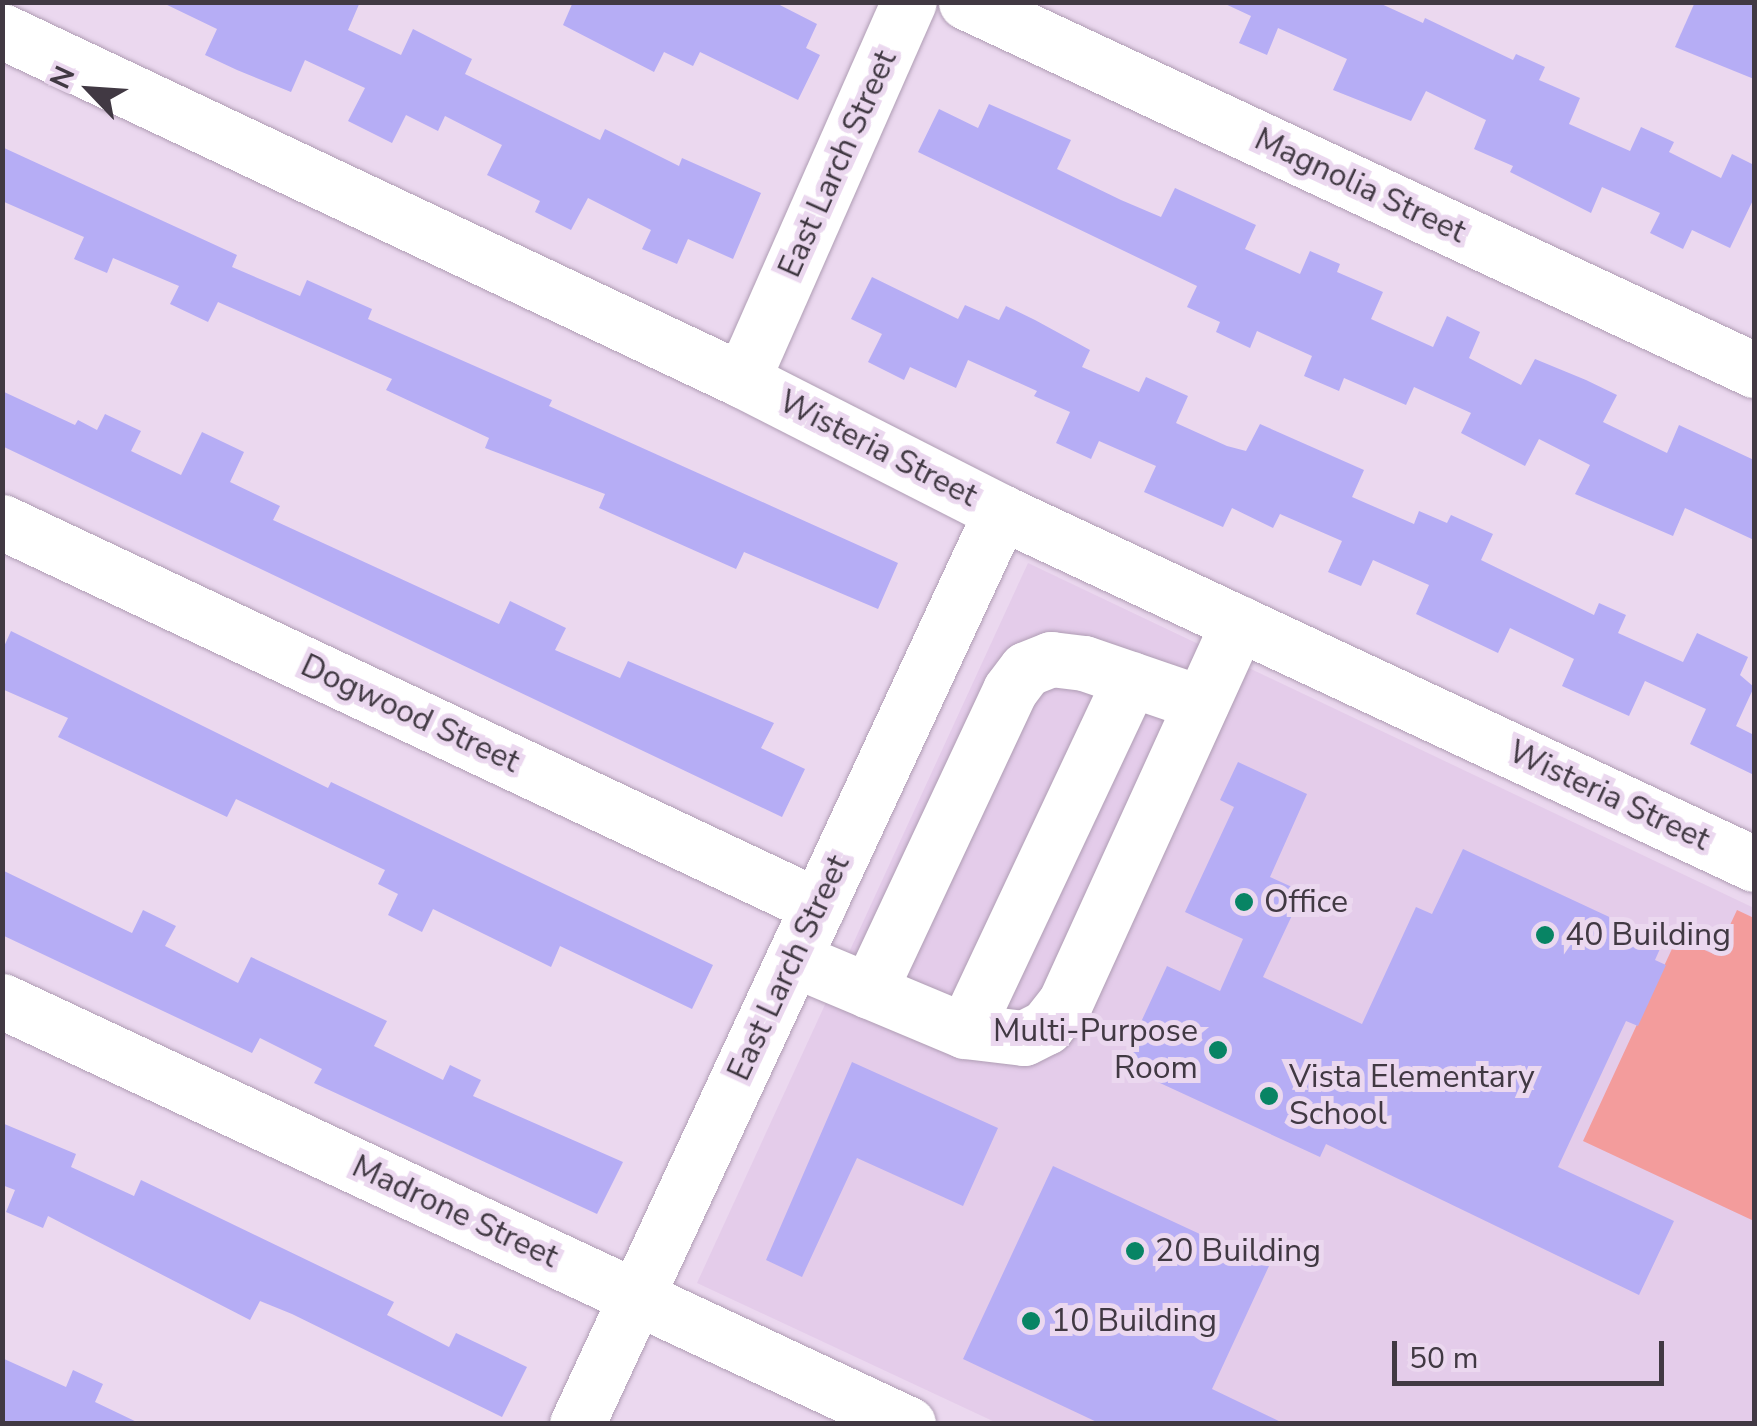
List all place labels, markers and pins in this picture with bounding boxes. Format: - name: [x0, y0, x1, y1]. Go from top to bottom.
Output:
- place label: Office: [1264, 883, 1348, 921]
- marker: Office: [1233, 891, 1255, 913]
- place label: 40 Building: [1565, 916, 1731, 954]
- marker: 40 Building: [1534, 924, 1556, 946]
- place label: Multi-Purpose Room: [993, 1013, 1198, 1088]
- marker: Multi-Purpose Room: [1207, 1039, 1229, 1061]
- place label: Vista Elementary School: [1289, 1059, 1535, 1134]
- marker: Vista Elementary School: [1258, 1085, 1280, 1107]
- place label: 20 Building: [1155, 1232, 1321, 1270]
- marker: 20 Building: [1124, 1240, 1146, 1262]
- place label: 10 Building: [1051, 1302, 1217, 1340]
- marker: 10 Building: [1020, 1310, 1042, 1332]

